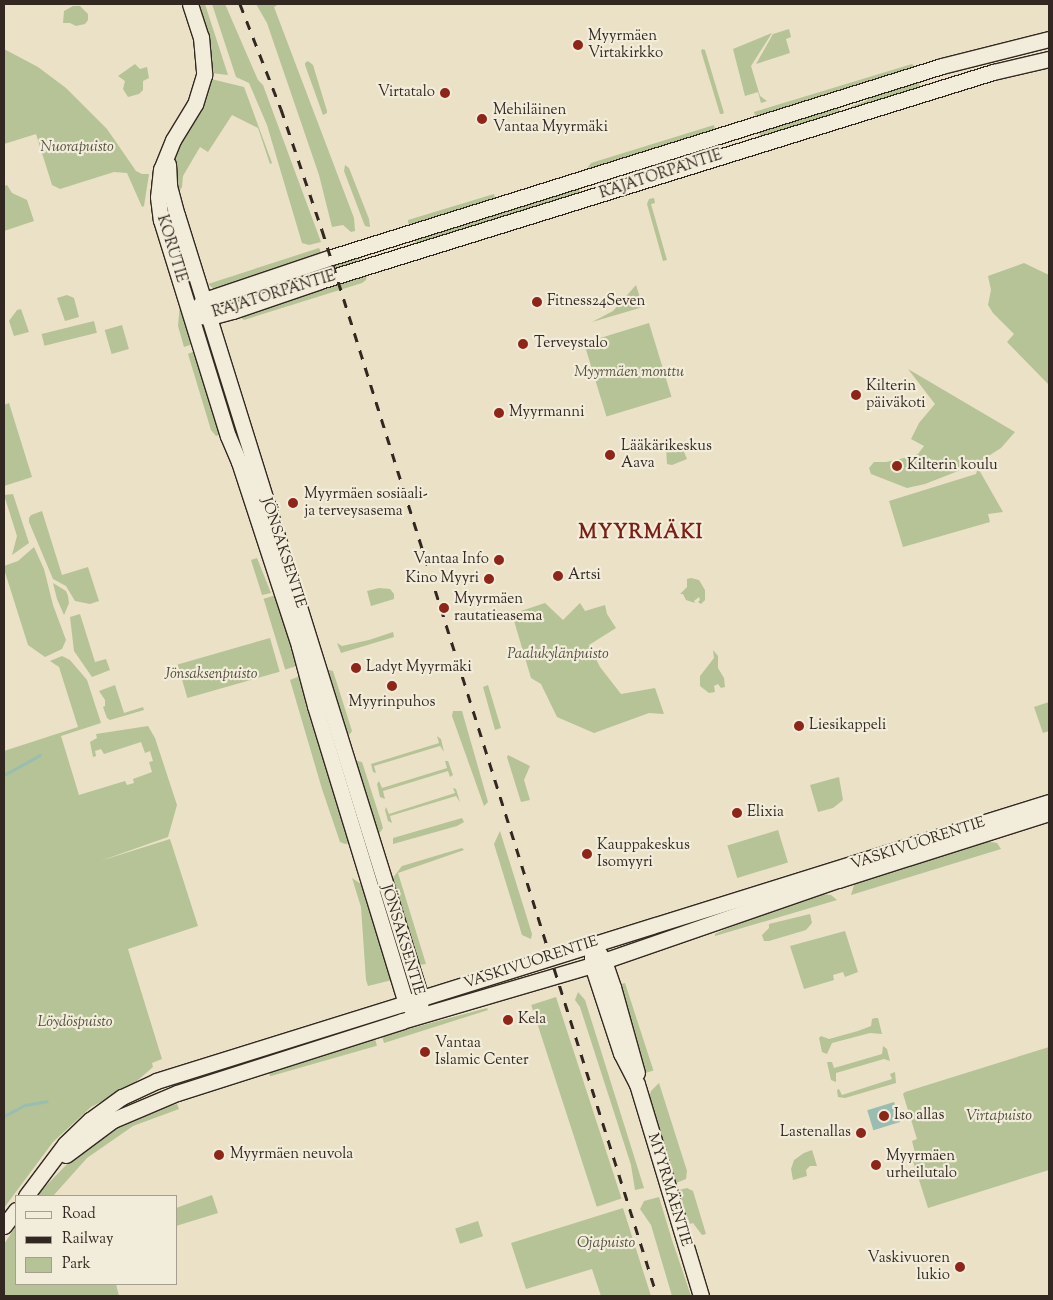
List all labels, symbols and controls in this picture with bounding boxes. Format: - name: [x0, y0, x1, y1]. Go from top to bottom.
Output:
- place label: Myyrmäen Virtakirkko: [588, 27, 663, 62]
- marker: Myyrmäen Virtakirkko: [572, 39, 584, 51]
- place label: Virtatalo: [378, 84, 435, 102]
- marker: Virtatalo: [439, 87, 451, 99]
- place label: Mehiläinen Vantaa Myyrmäki: [493, 101, 608, 136]
- marker: Mehiläinen Vantaa Myyrmäki: [475, 112, 489, 126]
- park label: Nuorapuisto: [40, 139, 114, 157]
- street label: RAJATORPANTIE: [597, 147, 725, 203]
- street label: KORUTIE: [152, 213, 190, 285]
- street label: RAJATORPANTIE: [210, 268, 338, 322]
- place label: Fitness24Seven: [547, 293, 645, 311]
- marker: Fitness24Seven: [531, 296, 543, 308]
- place label: Terveystalo: [534, 335, 608, 353]
- marker: Terveystalo: [516, 337, 530, 351]
- park label: Myyrmäen monttu: [574, 364, 684, 382]
- place label: Kilterin päiväkoti: [866, 377, 926, 412]
- marker: Kilterin päiväkoti: [850, 389, 862, 401]
- place label: Myyrmanni: [509, 404, 584, 422]
- marker: Myyrmanni: [493, 407, 505, 419]
- place label: Lääkärikeskus Aava: [621, 437, 712, 472]
- marker: Lääkärikeskus Aava: [603, 448, 617, 462]
- place label: Kilterin koulu: [907, 457, 998, 475]
- marker: Kilterin koulu: [891, 460, 903, 472]
- place label: Myyrmäen sosiaali- ja terveysasema: [304, 485, 428, 520]
- street label: JÖNSAKSENTIE: [257, 496, 309, 610]
- marker: Myyrmäen sosiaali- ja terveysasema: [286, 496, 300, 510]
- district label: MYYRMÄKI: [578, 521, 704, 545]
- place label: Vantaa Info: [413, 551, 489, 569]
- marker: Vantaa Info: [493, 554, 505, 566]
- place label: Artsi: [568, 567, 601, 585]
- place label: Kino Myyri: [405, 570, 479, 588]
- marker: Artsi: [552, 570, 564, 582]
- marker: Kino Myyri: [483, 573, 495, 585]
- place label: Myyrmäen rautatieasema: [454, 590, 542, 625]
- marker: Myyrmäen rautatieasema: [438, 602, 450, 614]
- park label: Paalukylänpuisto: [507, 646, 609, 664]
- place label: Ladyt Myyrmäki: [366, 659, 472, 677]
- marker: Ladyt Myyrmäki: [350, 662, 362, 674]
- park label: Jönsaksenpuisto: [164, 666, 258, 684]
- marker: Myyrinpuhos: [386, 680, 398, 692]
- place label: Myyrinpuhos: [349, 694, 435, 712]
- place label: Liesikappeli: [809, 717, 886, 735]
- marker: Liesikappeli: [793, 720, 805, 732]
- place label: Elixia: [747, 804, 784, 822]
- marker: Elixia: [731, 807, 743, 819]
- street label: VASKIVUORENTIE: [849, 814, 987, 874]
- place label: Kauppakeskus Isomyyri: [597, 836, 690, 871]
- marker: Kauppakeskus Isomyyri: [581, 848, 593, 860]
- street label: JÖNSAKSENTIE: [377, 883, 427, 997]
- street label: VASKIVUORENTIE: [462, 933, 600, 993]
- place label: Kela: [518, 1011, 546, 1029]
- park label: Löydöspuisto: [38, 1014, 112, 1032]
- marker: Kela: [502, 1014, 514, 1026]
- place label: Vantaa Islamic Center: [435, 1034, 529, 1069]
- marker: Vantaa Islamic Center: [419, 1046, 431, 1058]
- place label: Iso allas: [894, 1107, 944, 1125]
- park label: Virtapuisto: [966, 1108, 1032, 1126]
- marker: Iso allas: [878, 1110, 890, 1122]
- place label: Lastenallas: [780, 1124, 851, 1142]
- marker: Lastenallas: [855, 1127, 867, 1139]
- street label: MYYRMÄENTIE: [643, 1131, 695, 1249]
- place label: Myyrmäen neuvola: [230, 1146, 353, 1164]
- place label: Myyrmäen urheilutalo: [886, 1147, 957, 1182]
- marker: Myyrmäen neuvola: [212, 1148, 226, 1162]
- marker: Myyrmäen urheilutalo: [870, 1159, 882, 1171]
- legend: [15, 1195, 178, 1285]
- text: Road: [62, 1204, 96, 1225]
- text: Railway: [62, 1229, 113, 1250]
- park label: Ojapuisto: [577, 1235, 635, 1253]
- place label: Vaskivuoren lukio: [867, 1249, 950, 1284]
- text: Park: [62, 1254, 91, 1275]
- marker: Vaskivuoren lukio: [954, 1261, 966, 1273]

